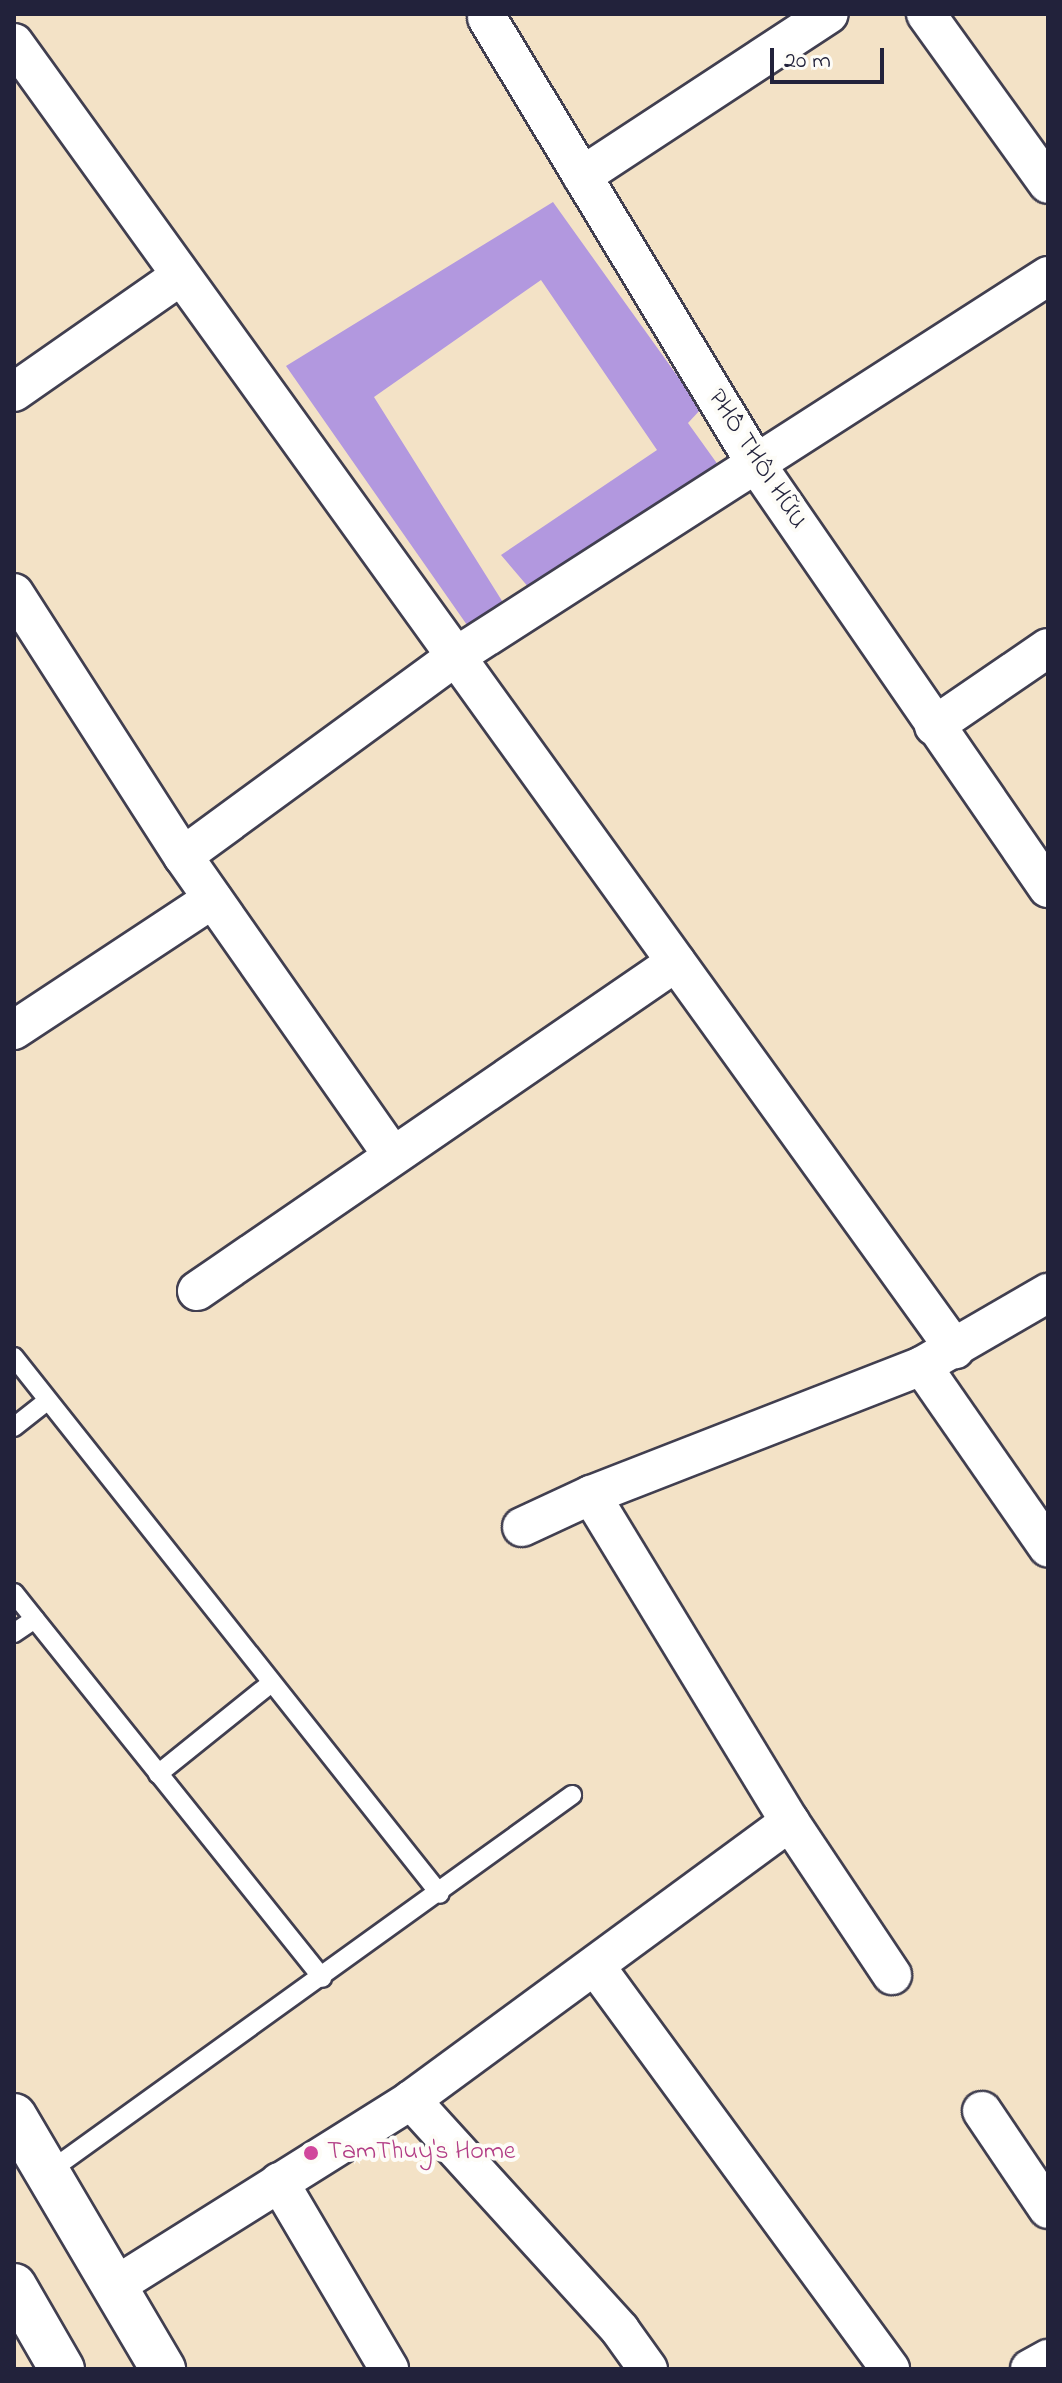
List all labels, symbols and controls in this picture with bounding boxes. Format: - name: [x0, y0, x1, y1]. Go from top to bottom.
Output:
- scale bar: [774, 32, 888, 82]
- text: 20 m: [784, 44, 831, 79]
- street label: PHỐ THÔI HỮU: [699, 384, 813, 536]
- place label: TamThuy's Home: [327, 2137, 515, 2169]
- marker: TamThuy's Home: [302, 2144, 320, 2162]

